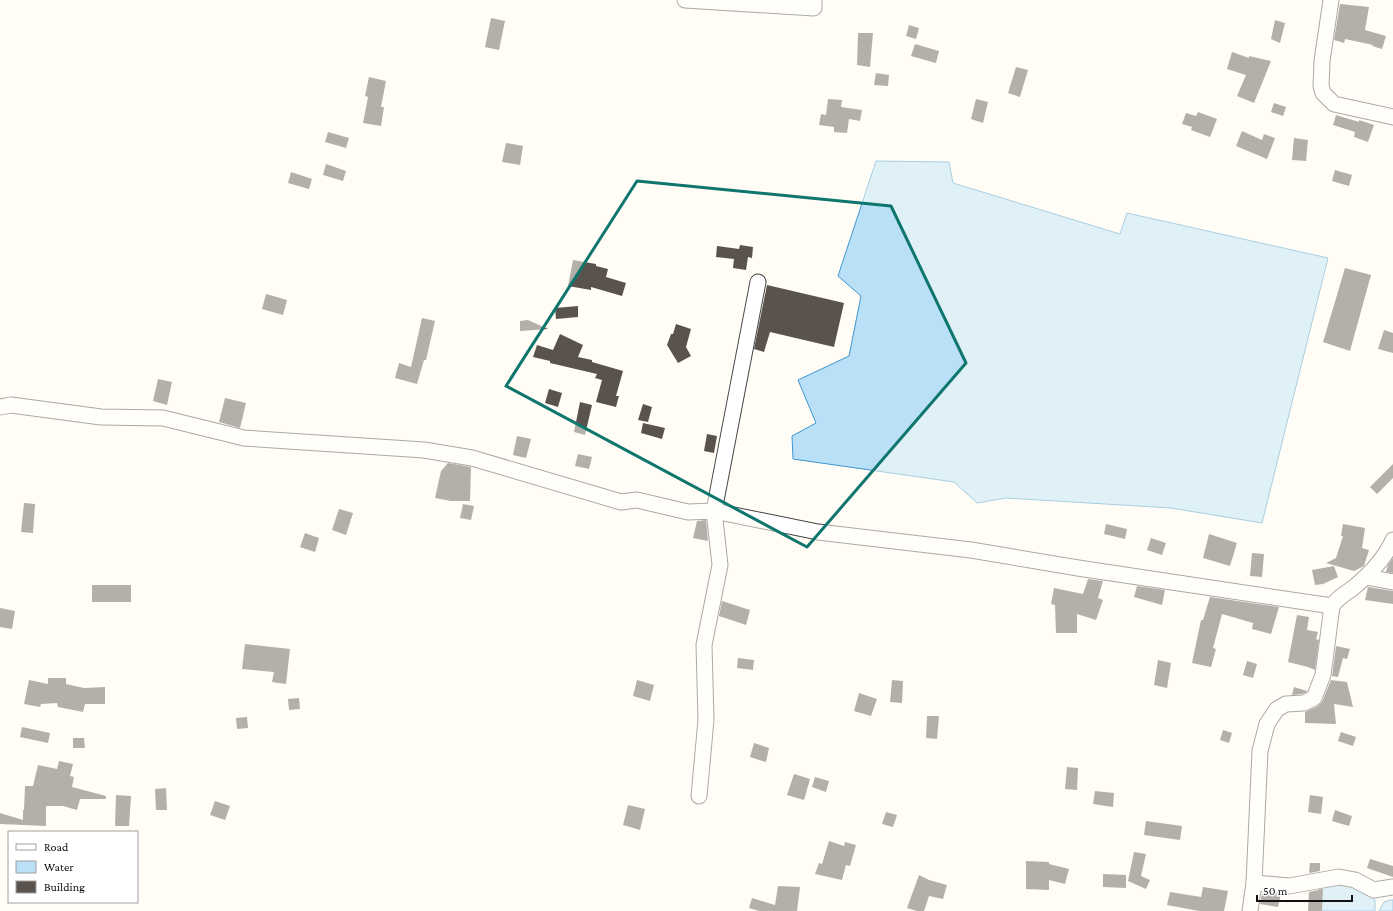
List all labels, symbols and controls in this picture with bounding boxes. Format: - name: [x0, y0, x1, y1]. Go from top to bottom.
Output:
- legend: [8, 831, 138, 903]
- text: Road: [44, 840, 69, 854]
- text: Water: [44, 860, 74, 874]
- scale bar: [1257, 877, 1352, 903]
- text: Building: [44, 880, 85, 894]
- text: 50 m: [1263, 884, 1288, 898]

